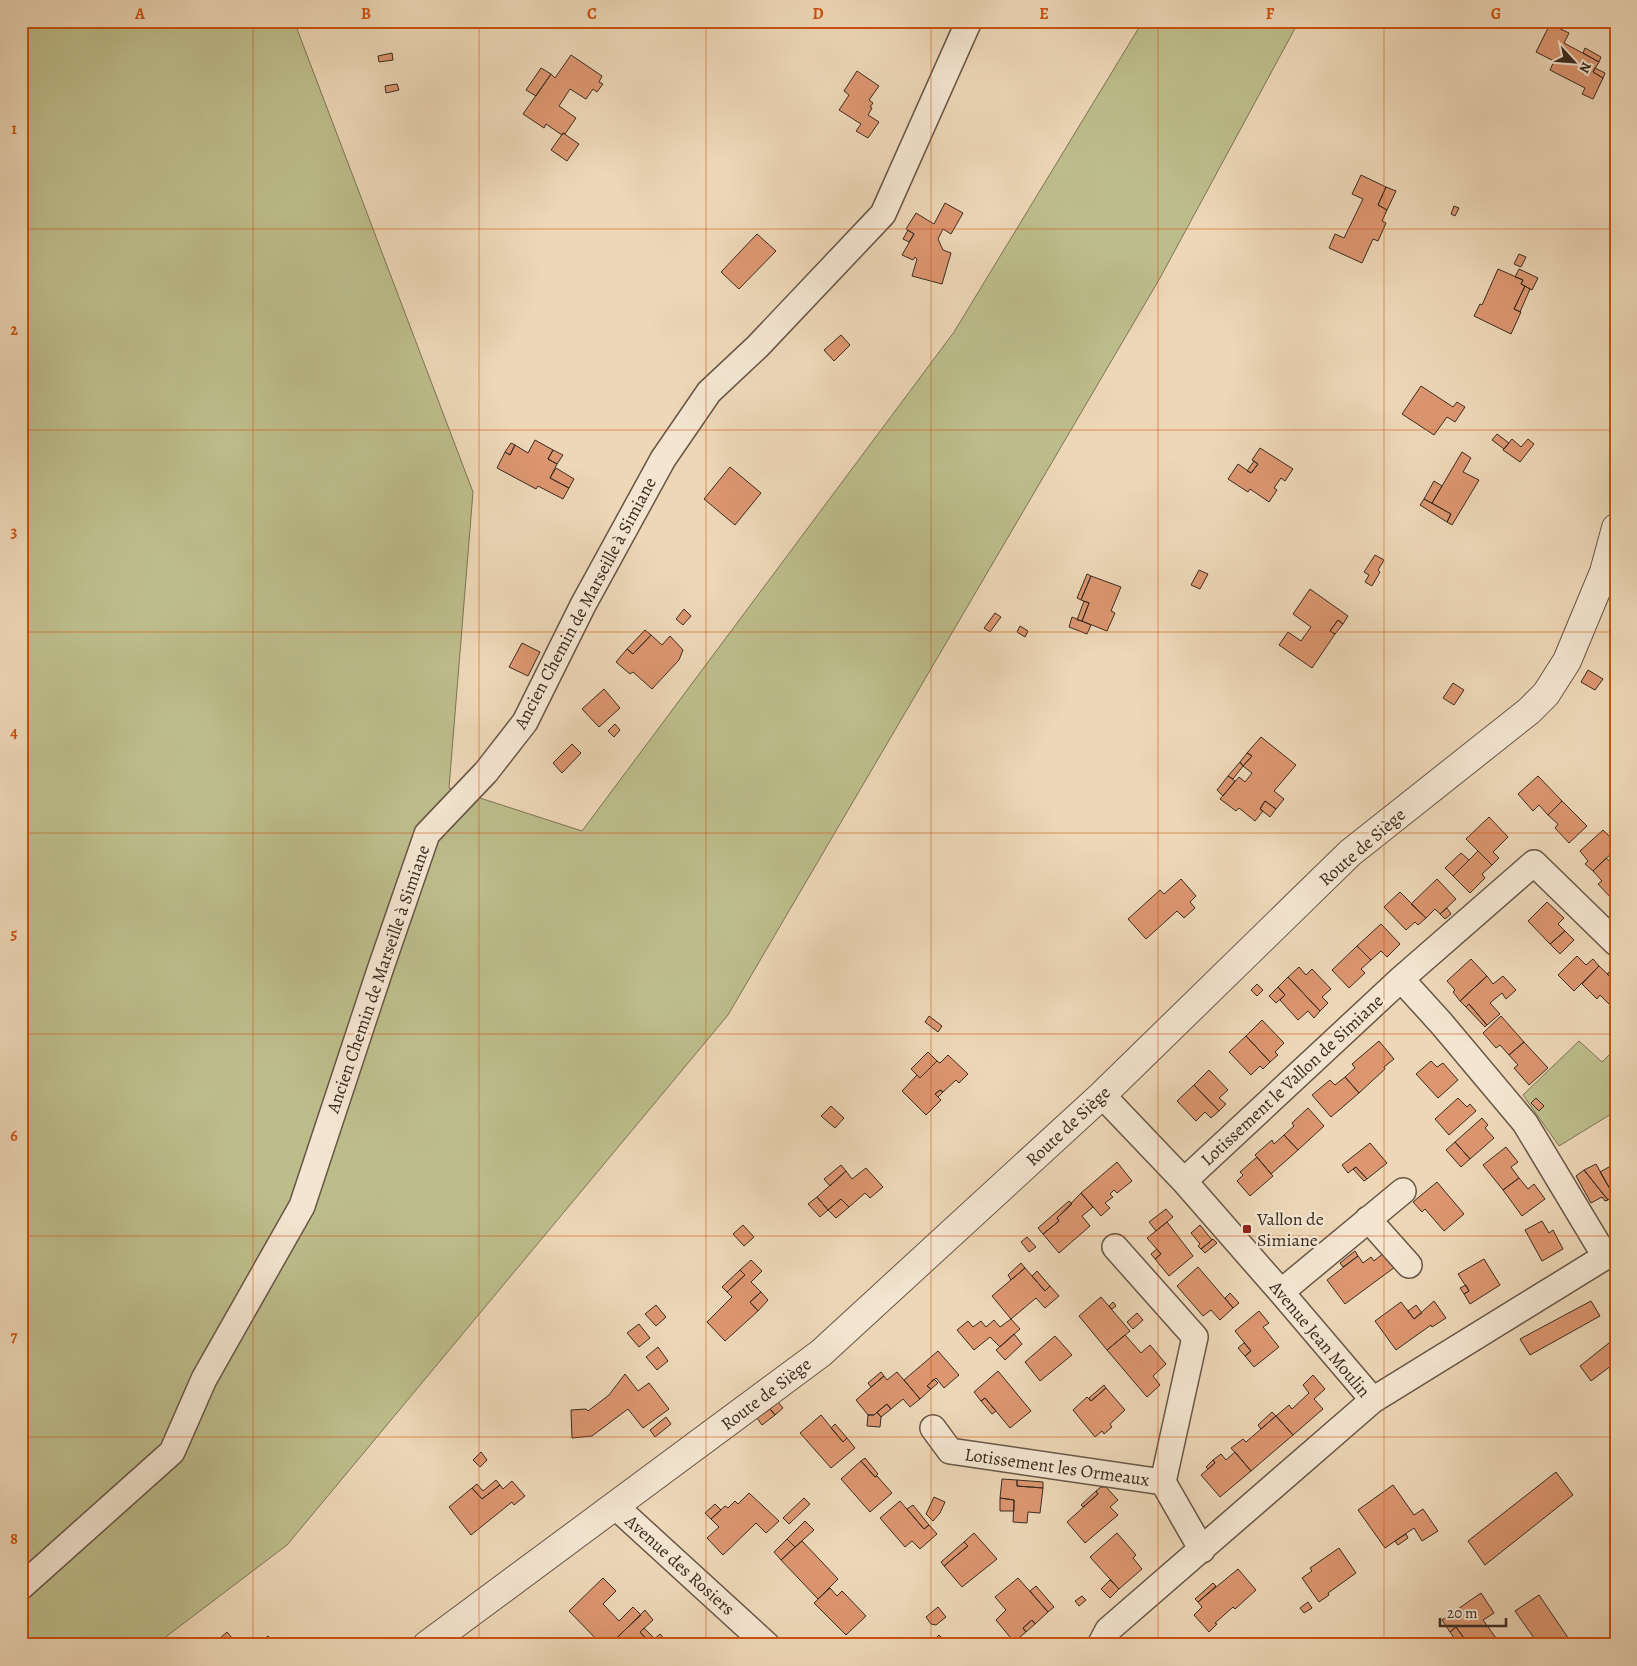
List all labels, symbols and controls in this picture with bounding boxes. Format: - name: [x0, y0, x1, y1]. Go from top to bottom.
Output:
- text: A: [134, 3, 146, 25]
- text: B: [361, 3, 371, 25]
- text: C: [587, 3, 597, 25]
- text: D: [812, 3, 824, 25]
- text: E: [1039, 3, 1049, 25]
- text: F: [1266, 3, 1275, 25]
- text: G: [1491, 3, 1501, 25]
- north arrow: [1550, 38, 1600, 88]
- text: N: [1574, 59, 1596, 76]
- text: 1: [11, 118, 17, 140]
- text: 2: [10, 319, 18, 341]
- street label: Ancien Chemin de Marseille à Simiane: [508, 473, 662, 734]
- text: 3: [11, 521, 18, 543]
- text: 4: [10, 722, 18, 744]
- street label: Route de Siège: [1314, 803, 1410, 891]
- street label: Ancien Chemin de Marseille à Simiane: [320, 842, 435, 1117]
- text: 5: [11, 923, 18, 945]
- street label: Lotissement le Vallon de Simiane: [1196, 989, 1388, 1171]
- street label: Route de Siège: [1021, 1081, 1115, 1171]
- text: 6: [10, 1125, 18, 1147]
- place label: Vallon de Simiane: [1256, 1207, 1324, 1252]
- marker: Vallon de Simiane: [1241, 1223, 1253, 1235]
- street label: Avenue Jean Moulin: [1264, 1275, 1376, 1402]
- text: 7: [11, 1326, 18, 1348]
- street label: Route de Siège: [716, 1352, 816, 1436]
- street label: Lotissement les Ormeaux: [963, 1442, 1151, 1492]
- street label: Avenue des Rosiers: [619, 1509, 740, 1621]
- text: 8: [10, 1528, 18, 1550]
- scale bar: [1440, 1596, 1506, 1628]
- text: 20 m: [1447, 1603, 1478, 1623]

